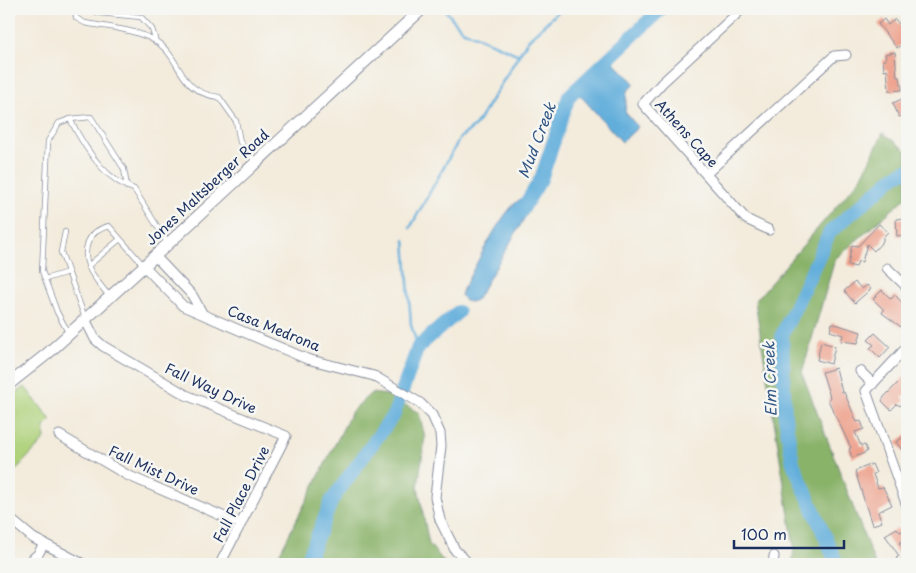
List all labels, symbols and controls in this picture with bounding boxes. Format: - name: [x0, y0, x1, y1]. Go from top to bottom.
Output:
- street label: Athens Cape: [651, 94, 723, 172]
- water label: Mud Creek: [511, 98, 561, 181]
- street label: Jones Maltsberger Road: [141, 124, 273, 250]
- street label: Casa Medrona: [224, 300, 325, 357]
- water label: Elm Creek: [756, 340, 782, 417]
- street label: Fall Way Drive: [162, 358, 261, 419]
- street label: Fall Mist Drive: [105, 440, 203, 500]
- street label: Fall Place Drive: [208, 442, 274, 546]
- scale bar: [734, 518, 844, 550]
- text: 100 m: [741, 522, 787, 545]

